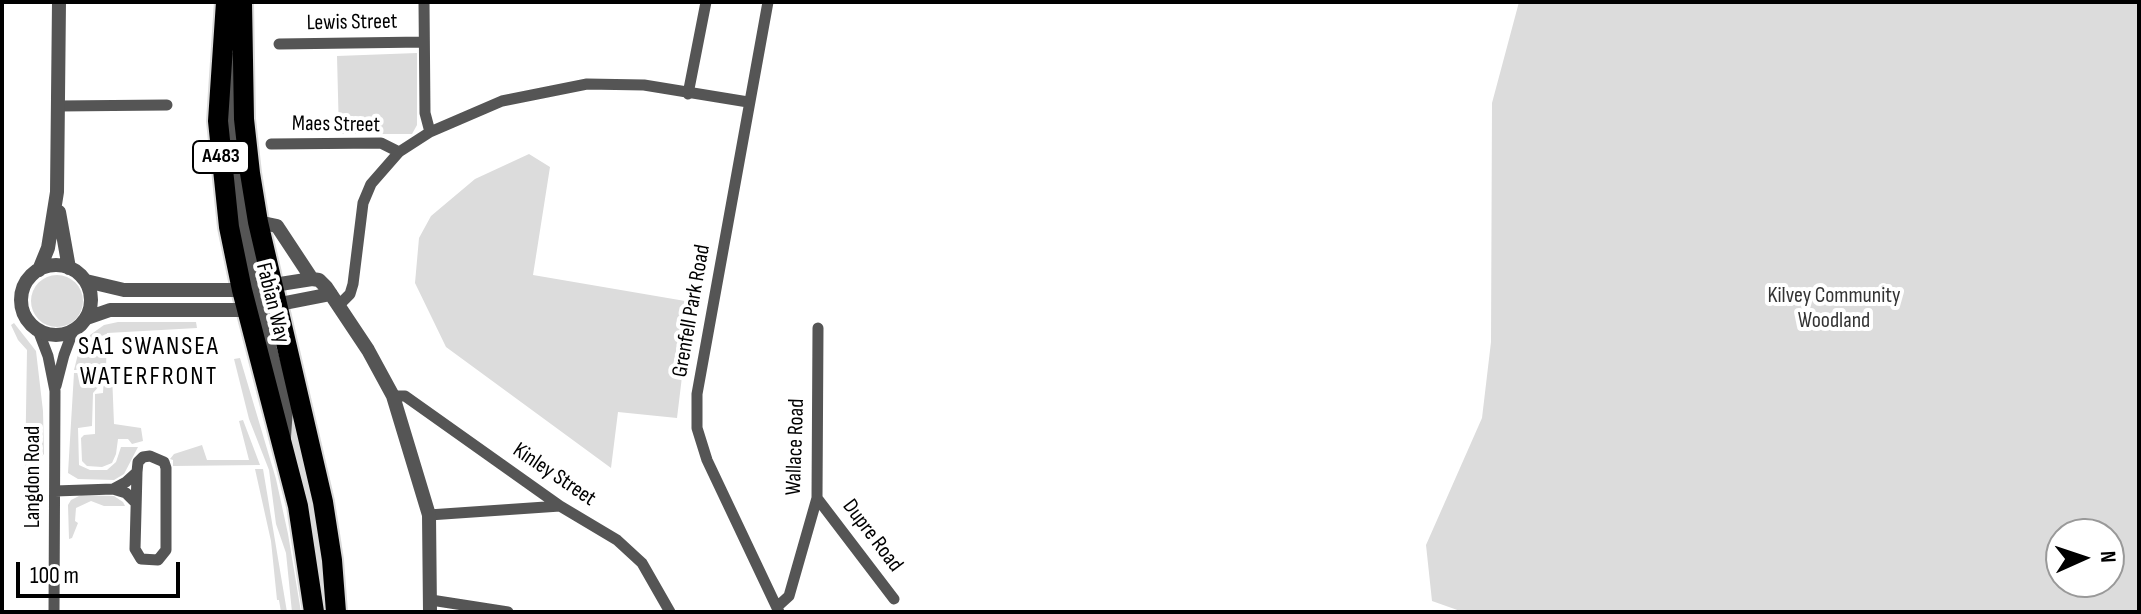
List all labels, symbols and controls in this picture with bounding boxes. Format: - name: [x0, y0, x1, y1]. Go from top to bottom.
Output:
- street label: Lewis Street: [306, 9, 398, 37]
- street label: Maes Street: [292, 111, 380, 139]
- road number: A483: [193, 141, 249, 173]
- street label: Grenfell Park Road: [667, 243, 717, 379]
- street label: Fabian Way: [249, 260, 295, 346]
- park label: Kilvey Community Woodland: [1767, 283, 1901, 334]
- district label: SA1 SWANSEA WATERFRONT: [78, 331, 220, 392]
- street label: Wallace Road: [781, 398, 811, 496]
- street label: Langdon Road: [20, 426, 46, 528]
- street label: Kinley Street: [507, 438, 601, 512]
- street label: Dupre Road: [836, 494, 908, 578]
- north arrow: [2045, 518, 2125, 598]
- scale bar: [20, 546, 184, 596]
- text: N: [2094, 550, 2121, 563]
- text: 100 m: [30, 561, 79, 590]

